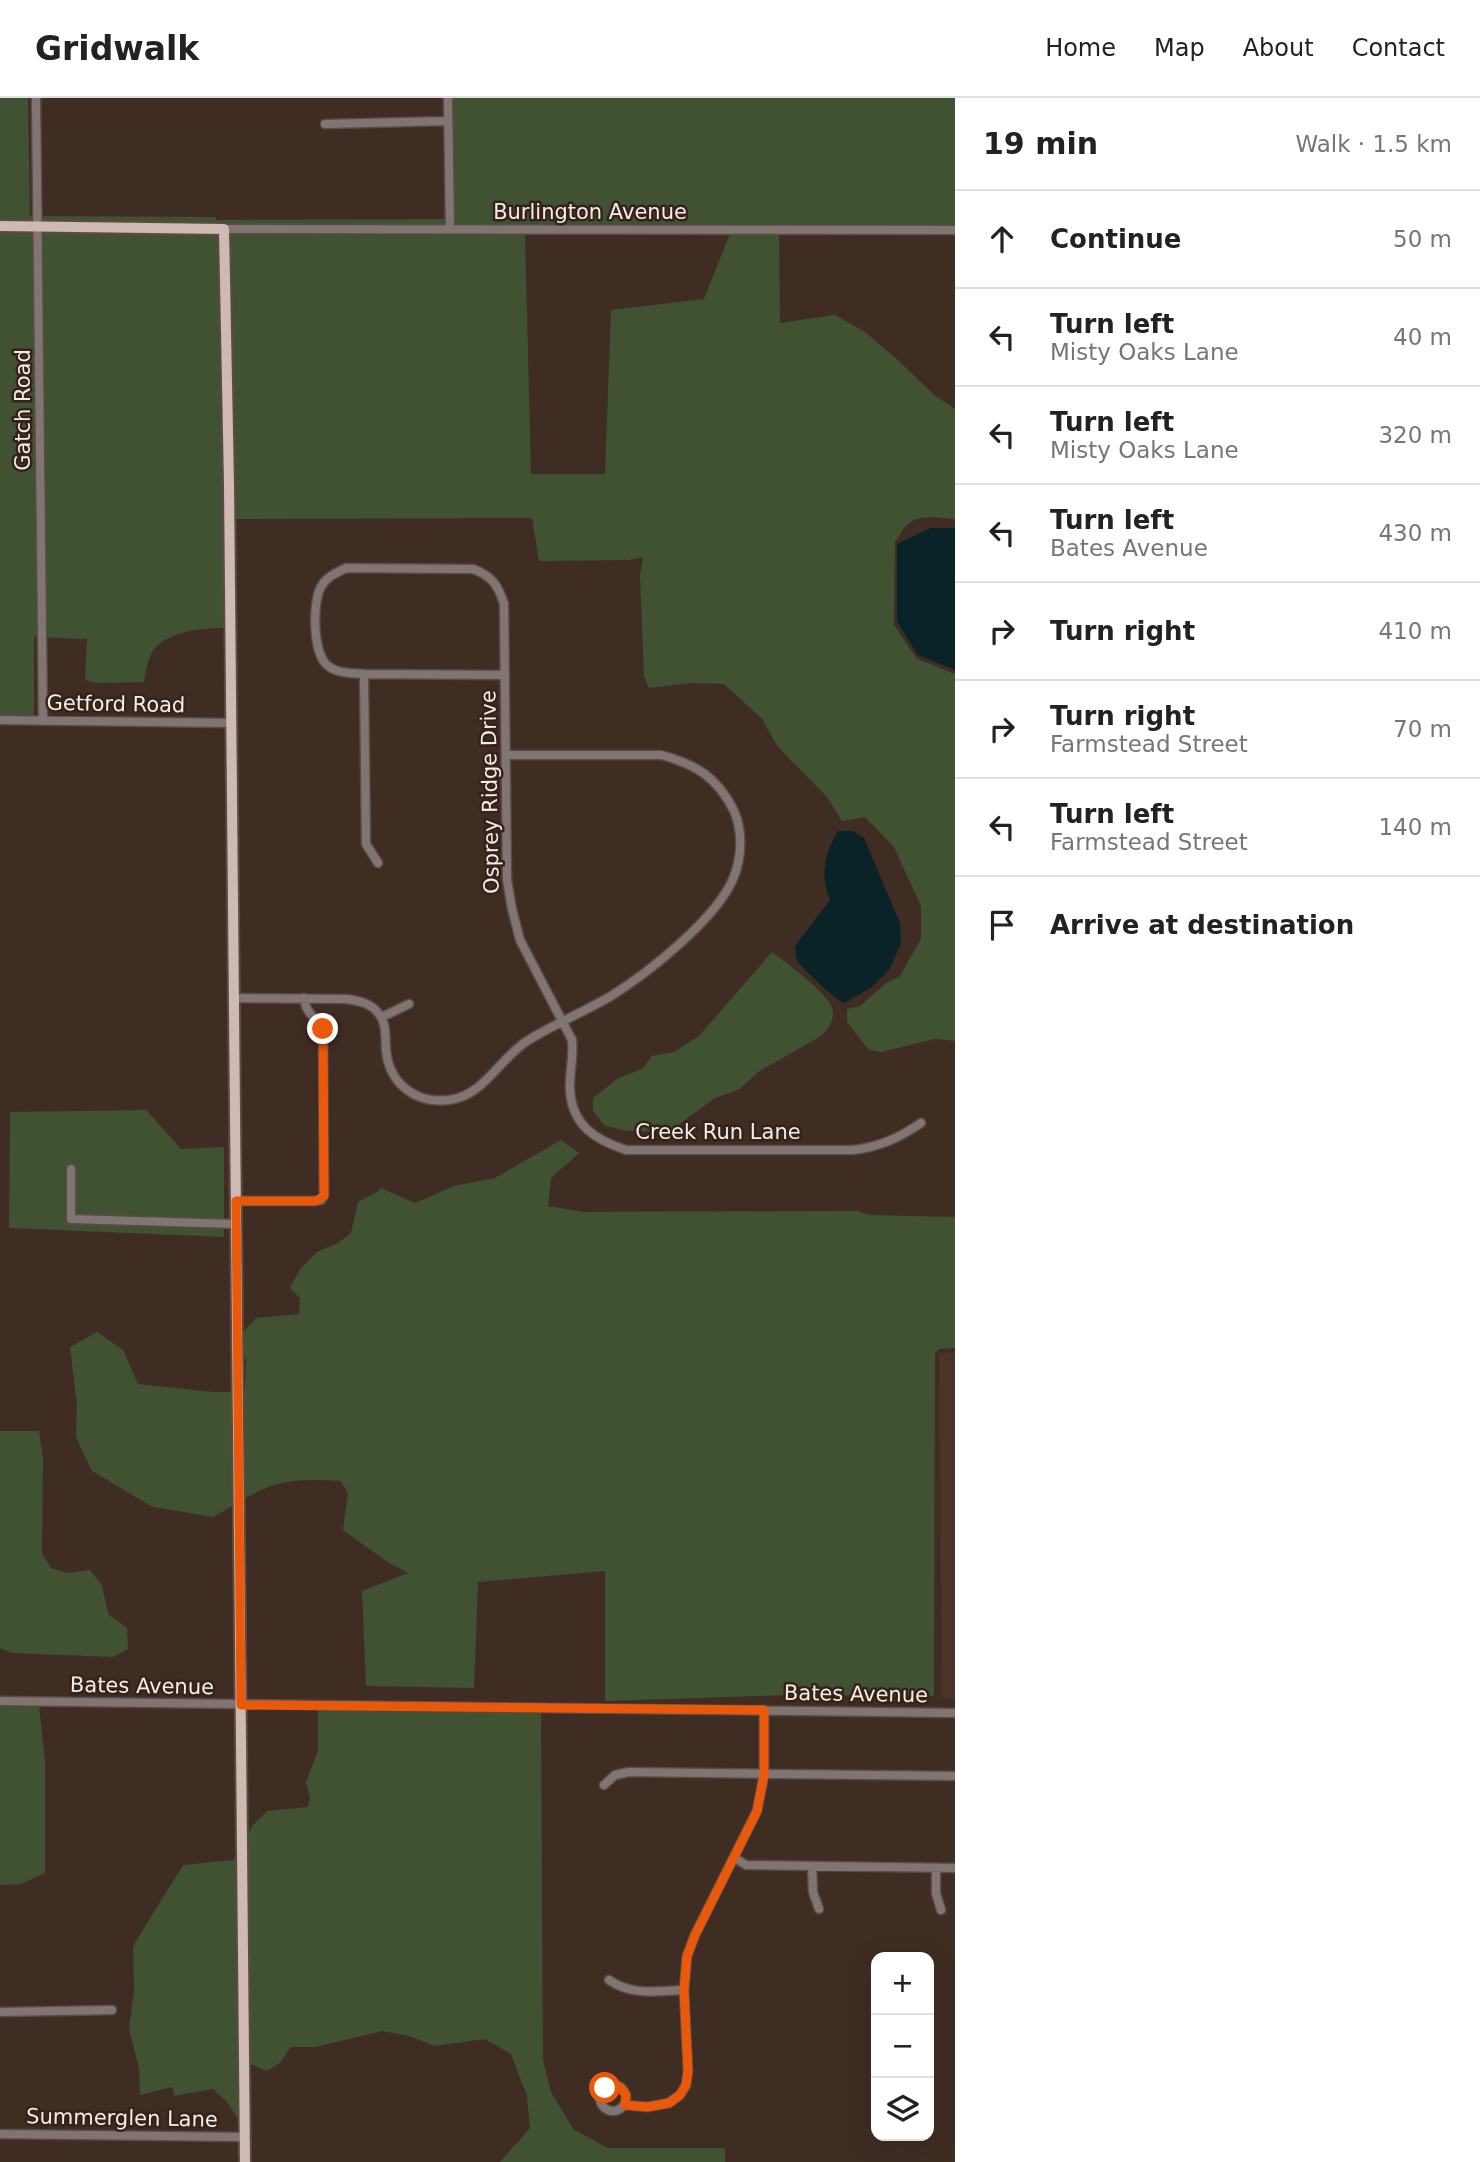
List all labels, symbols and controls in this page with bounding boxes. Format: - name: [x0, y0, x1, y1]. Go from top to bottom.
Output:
- text: Gridwalk: [35, 29, 199, 68]
- text: Home: [1045, 34, 1116, 62]
- text: Map: [1154, 34, 1205, 62]
- text: About: [1243, 34, 1314, 62]
- text: Contact: [1352, 34, 1445, 62]
- text: 19 min: [983, 126, 1098, 161]
- text: Walk · 1.5 km: [1295, 131, 1452, 157]
- street label: Burlington Avenue: [493, 200, 687, 224]
- icon: ahead: [983, 220, 1021, 258]
- text: Continue: [1050, 224, 1181, 254]
- text: 50 m: [1393, 226, 1452, 252]
- text: Turn left: [1050, 309, 1174, 339]
- icon: left: [983, 318, 1021, 356]
- text: 40 m: [1393, 324, 1452, 350]
- text: Misty Oaks Lane: [1050, 339, 1239, 365]
- street label: Gatch Road: [11, 349, 35, 471]
- text: Turn left: [1050, 407, 1174, 437]
- icon: left: [983, 416, 1021, 454]
- text: 320 m: [1378, 422, 1452, 448]
- text: Misty Oaks Lane: [1050, 437, 1239, 463]
- text: Turn left: [1050, 505, 1174, 535]
- icon: left: [983, 514, 1021, 552]
- text: 430 m: [1378, 520, 1452, 546]
- text: Bates Avenue: [1050, 535, 1208, 561]
- icon: right: [983, 612, 1021, 650]
- text: Turn right: [1050, 616, 1195, 646]
- text: 410 m: [1378, 618, 1452, 644]
- street label: Osprey Ridge Drive: [476, 690, 504, 894]
- street label: Getford Road: [46, 691, 186, 717]
- text: Turn right: [1050, 701, 1195, 731]
- icon: right: [983, 710, 1021, 748]
- text: 70 m: [1393, 716, 1452, 742]
- text: Farmstead Street: [1050, 731, 1248, 757]
- text: Turn left: [1050, 799, 1174, 829]
- icon: left: [983, 808, 1021, 846]
- text: 140 m: [1378, 814, 1452, 840]
- text: Farmstead Street: [1050, 829, 1248, 855]
- icon: arrive: [983, 906, 1021, 944]
- text: Arrive at destination: [1050, 910, 1354, 940]
- route end: [307, 1013, 338, 1044]
- street label: Creek Run Lane: [635, 1120, 801, 1144]
- street label: Bates Avenue: [70, 1673, 214, 1699]
- street label: Bates Avenue: [784, 1681, 928, 1707]
- map controls: [871, 1952, 934, 2141]
- button: +: [871, 1952, 934, 2015]
- button: −: [871, 2015, 934, 2078]
- route start: [589, 2072, 620, 2103]
- button: layers: [871, 2078, 934, 2141]
- street label: Summerglen Lane: [26, 2104, 218, 2132]

